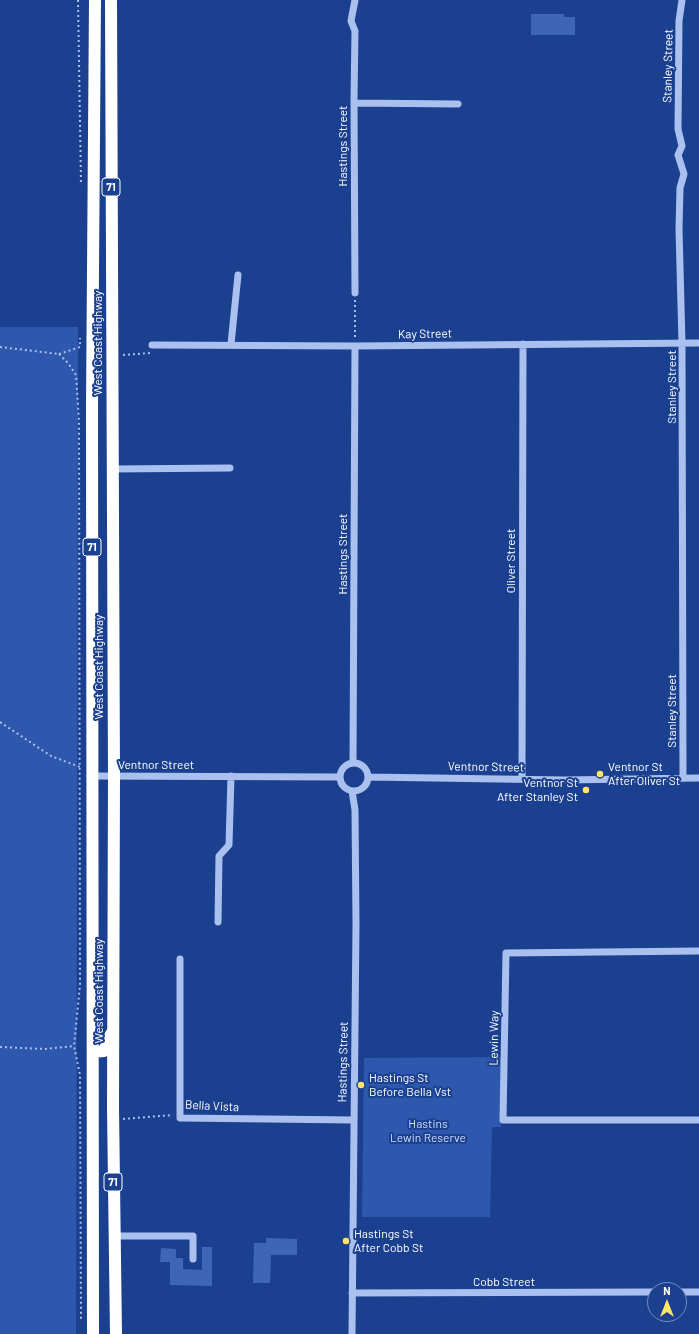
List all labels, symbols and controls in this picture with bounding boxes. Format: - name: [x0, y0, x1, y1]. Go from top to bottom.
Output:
- street label: Stanley Street: [660, 29, 676, 103]
- street label: Hastings Street: [336, 106, 350, 186]
- road number: 71: [102, 178, 120, 196]
- street label: West Coast Highway: [91, 290, 105, 396]
- street label: Kay Street: [398, 326, 452, 342]
- street label: Stanley Street: [665, 350, 679, 424]
- street label: Hastings Street: [336, 514, 350, 594]
- street label: Oliver Street: [504, 529, 518, 593]
- road number: 71: [83, 538, 101, 556]
- street label: West Coast Highway: [92, 614, 106, 720]
- street label: Stanley Street: [665, 674, 679, 748]
- street label: Ventnor Street: [118, 758, 194, 772]
- street label: Ventnor Street: [448, 759, 524, 775]
- place label: Ventnor St After Oliver St: [608, 760, 680, 788]
- marker: Ventnor St After Oliver St: [595, 769, 605, 779]
- place label: Ventnor St After Stanley St: [497, 776, 578, 804]
- marker: Ventnor St After Stanley St: [581, 785, 591, 795]
- street label: West Coast Highway: [92, 938, 106, 1044]
- street label: Lewin Way: [486, 1010, 502, 1066]
- street label: Hastings Street: [335, 1021, 351, 1103]
- place label: Hastings St Before Bella Vst: [369, 1071, 451, 1099]
- marker: Hastings St Before Bella Vst: [356, 1080, 366, 1090]
- street label: Bella Vista: [184, 1097, 240, 1115]
- park label: Hastins Lewin Reserve: [390, 1117, 466, 1145]
- road number: 71: [104, 1173, 122, 1191]
- place label: Hastings St After Cobb St: [354, 1227, 423, 1255]
- marker: Hastings St After Cobb St: [341, 1236, 351, 1246]
- street label: Cobb Street: [473, 1275, 535, 1289]
- north arrow: [647, 1282, 687, 1322]
- text: N: [663, 1284, 671, 1297]

